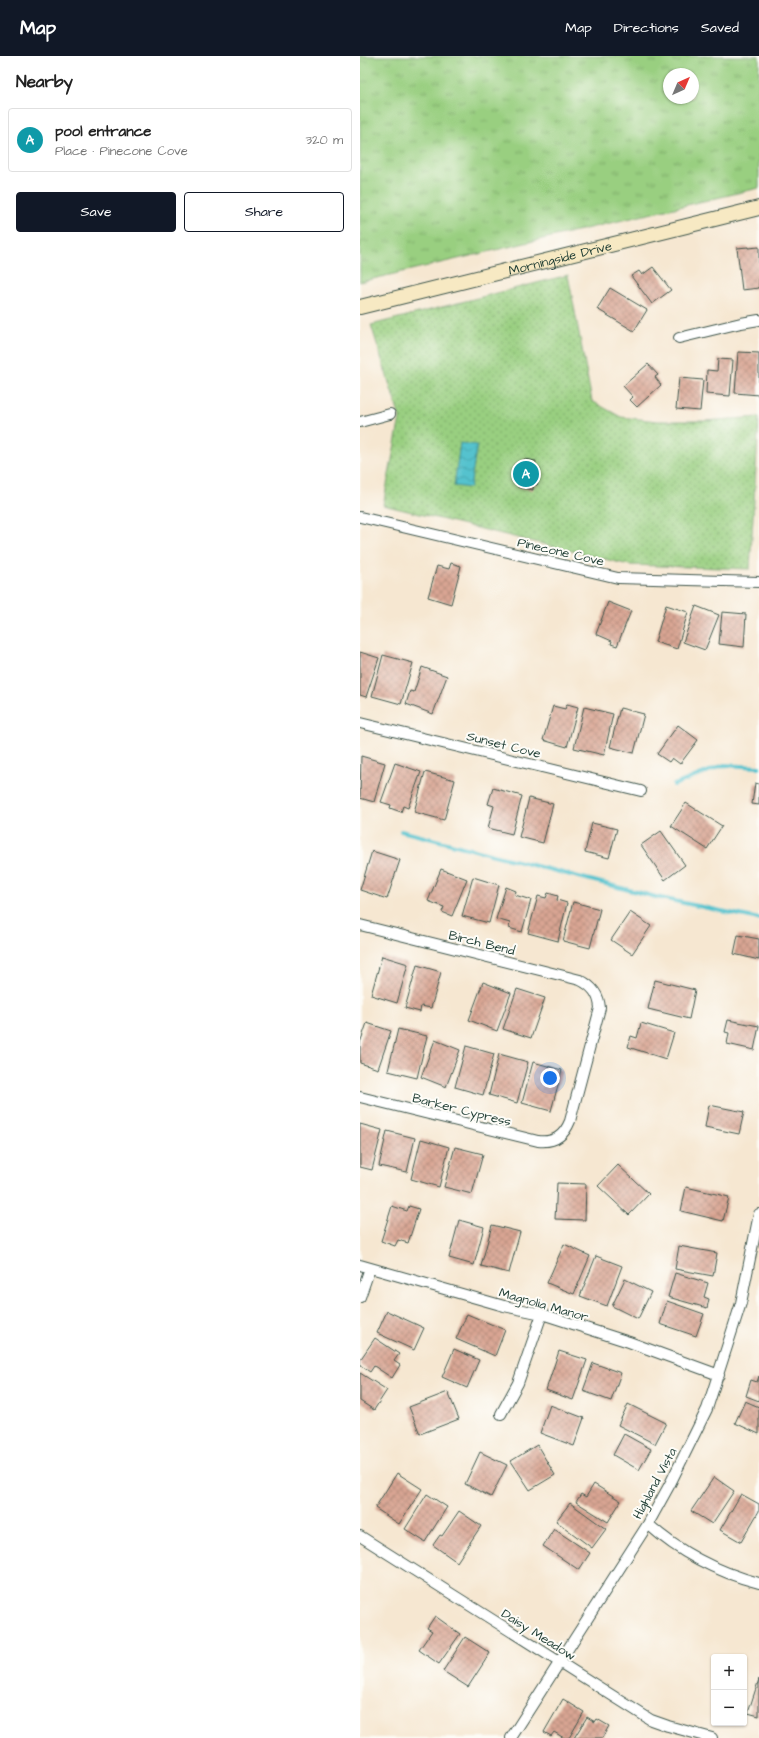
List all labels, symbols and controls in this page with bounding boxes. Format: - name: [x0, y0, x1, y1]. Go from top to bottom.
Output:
- text: Map: [20, 15, 56, 42]
- text: Map: [565, 18, 592, 38]
- text: Directions: [614, 18, 679, 38]
- text: Saved: [701, 18, 739, 38]
- north arrow: [663, 68, 699, 104]
- text: Nearby: [16, 70, 73, 94]
- text: pool entrance: [55, 121, 151, 142]
- text: A: [26, 131, 34, 149]
- text: 320 m: [305, 131, 343, 149]
- text: Place · Pinecone Cove: [55, 142, 188, 160]
- button: Save: [16, 192, 176, 232]
- button: Share: [184, 192, 344, 232]
- street label: Morningside Drive: [507, 237, 614, 280]
- pin: A: [513, 459, 539, 489]
- street label: Pinecone Cove: [516, 533, 606, 571]
- street label: Sunset Cove: [465, 727, 543, 763]
- street label: Birch Bend: [447, 926, 517, 960]
- your location: [540, 1068, 560, 1088]
- street label: Barker Cypress: [410, 1089, 514, 1132]
- street label: Magnolia Manor: [497, 1284, 590, 1327]
- street label: Highland Vista: [629, 1444, 682, 1523]
- street label: Daisy Meadow: [497, 1605, 579, 1666]
- map controls: [711, 1654, 747, 1726]
- button: +: [711, 1654, 747, 1690]
- button: −: [711, 1690, 747, 1726]

